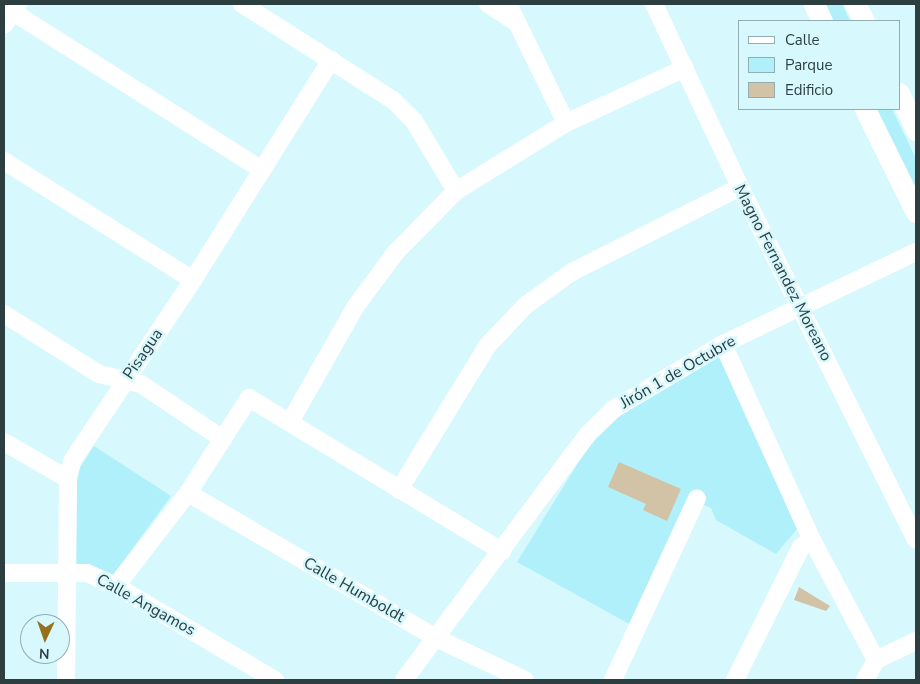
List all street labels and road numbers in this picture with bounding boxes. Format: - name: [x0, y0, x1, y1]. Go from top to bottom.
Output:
- street label: Magno Fernandez Moreano: [730, 182, 836, 364]
- street label: Pisagua: [119, 325, 167, 383]
- street label: Jirón 1 de Octubre: [617, 331, 739, 413]
- street label: Calle Humboldt: [300, 553, 408, 627]
- street label: Calle Angamos: [93, 570, 199, 640]

